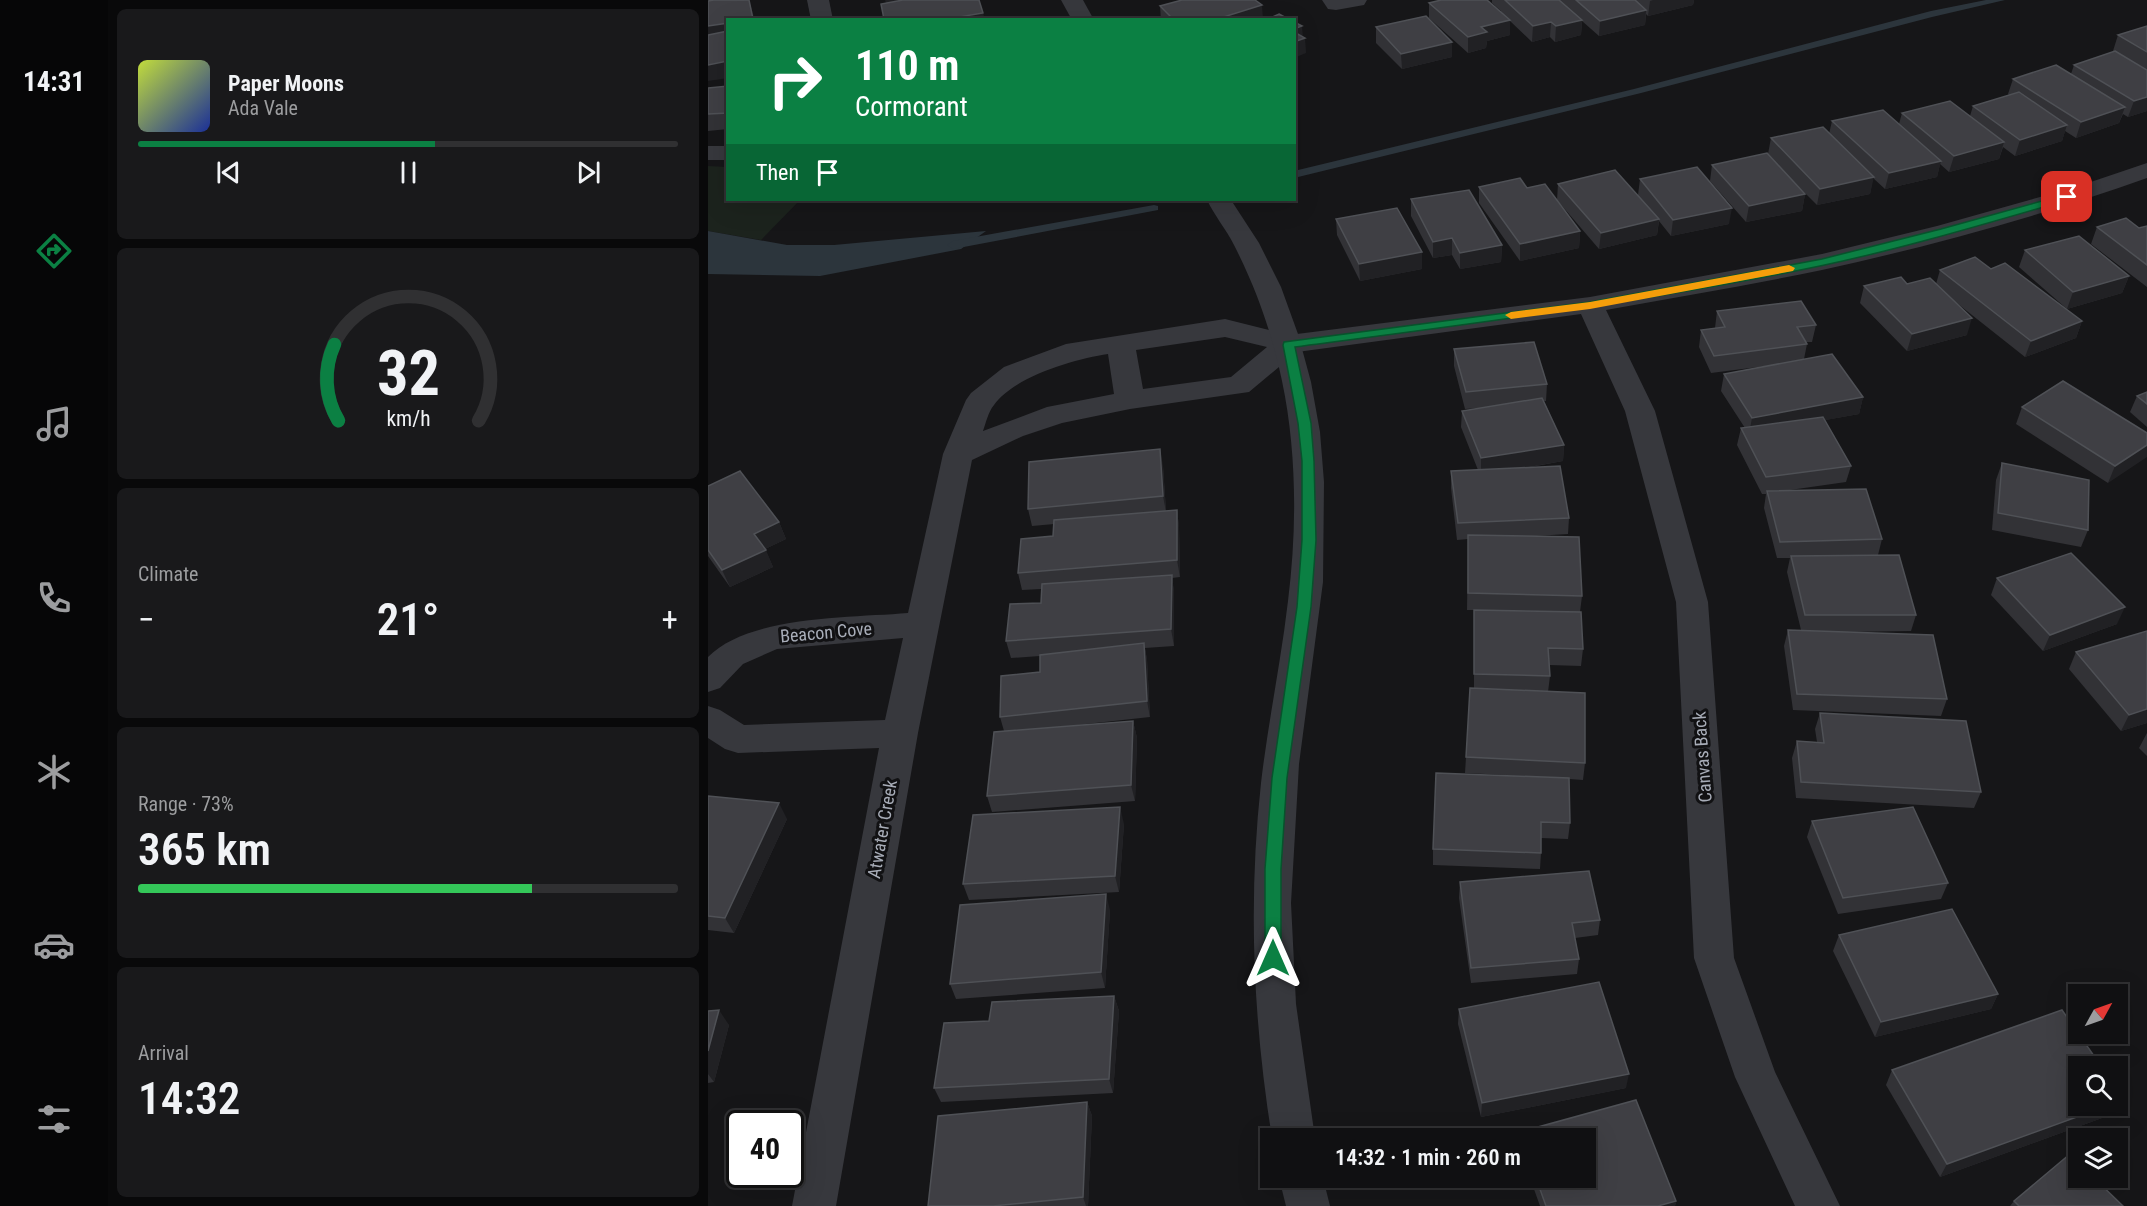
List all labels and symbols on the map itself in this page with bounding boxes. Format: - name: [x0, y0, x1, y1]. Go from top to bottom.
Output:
- pin: [2041, 171, 2092, 222]
- street label: Beacon Cove: [779, 618, 873, 646]
- street label: Canvas Back: [1688, 711, 1716, 803]
- street label: Atwater Creek: [863, 778, 901, 880]
- position arrow: [1241, 926, 1305, 990]
- north arrow: [2068, 984, 2128, 1044]
- speed limit sign: 40: [726, 1110, 804, 1188]

